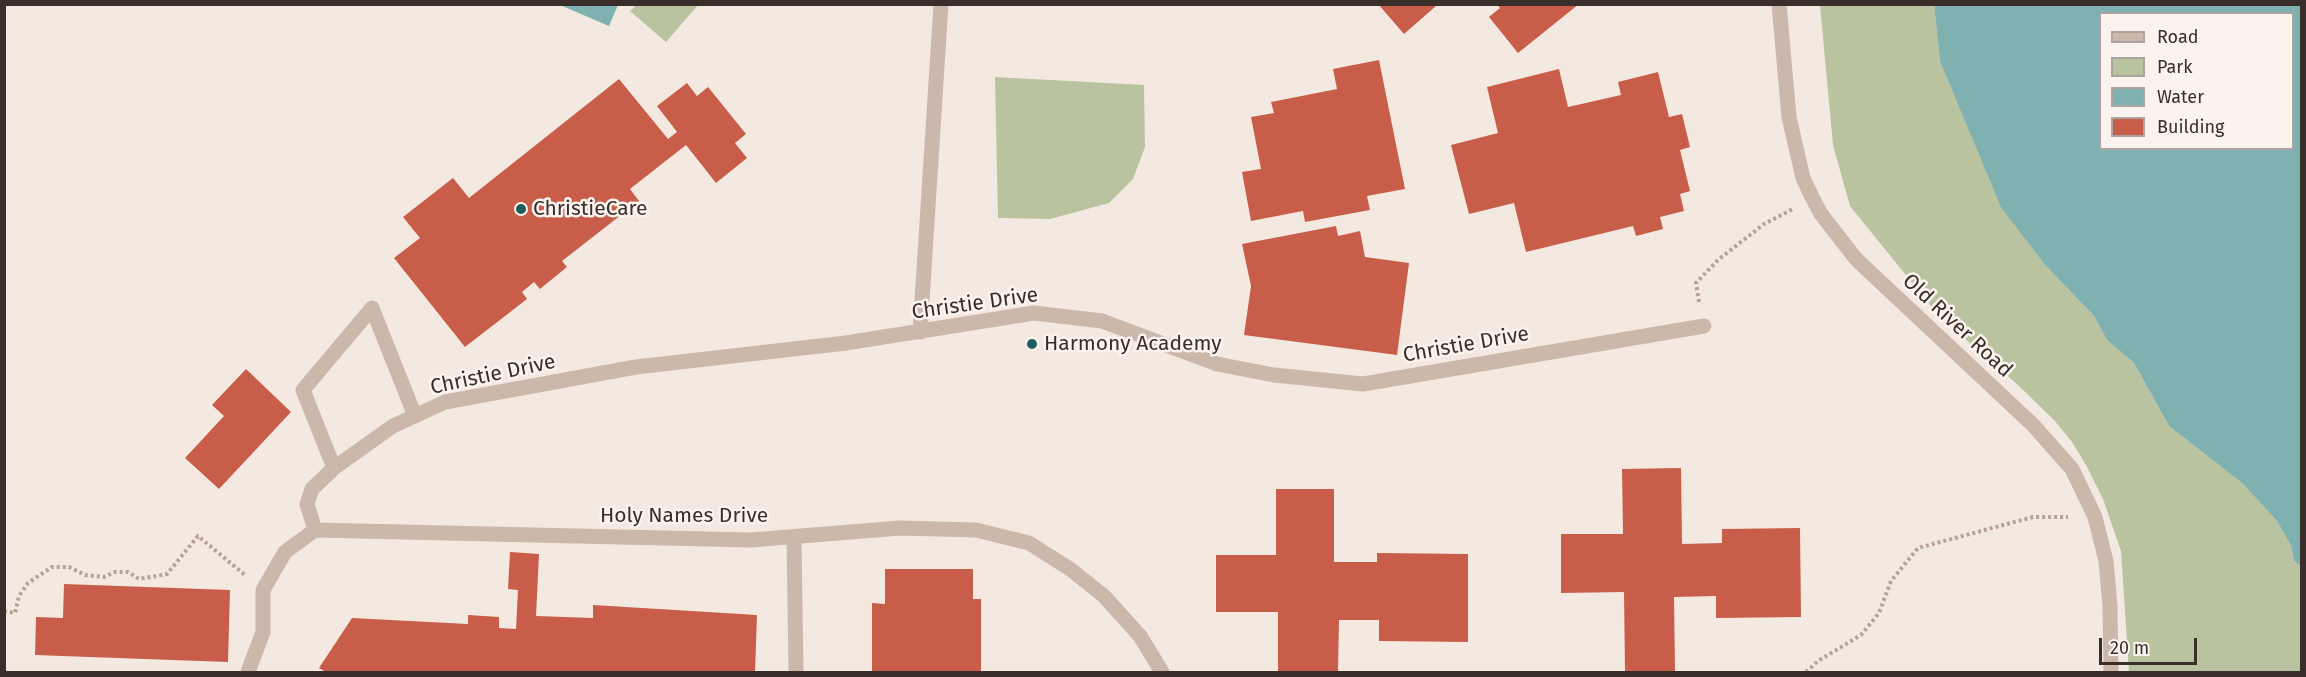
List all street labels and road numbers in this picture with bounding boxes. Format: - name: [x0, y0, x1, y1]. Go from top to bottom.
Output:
- street label: Old River Road: [1897, 269, 2017, 383]
- street label: Christie Drive: [910, 283, 1040, 325]
- street label: Christie Drive: [1401, 322, 1531, 368]
- street label: Christie Drive: [428, 349, 558, 401]
- street label: Holy Names Drive: [600, 503, 768, 529]

